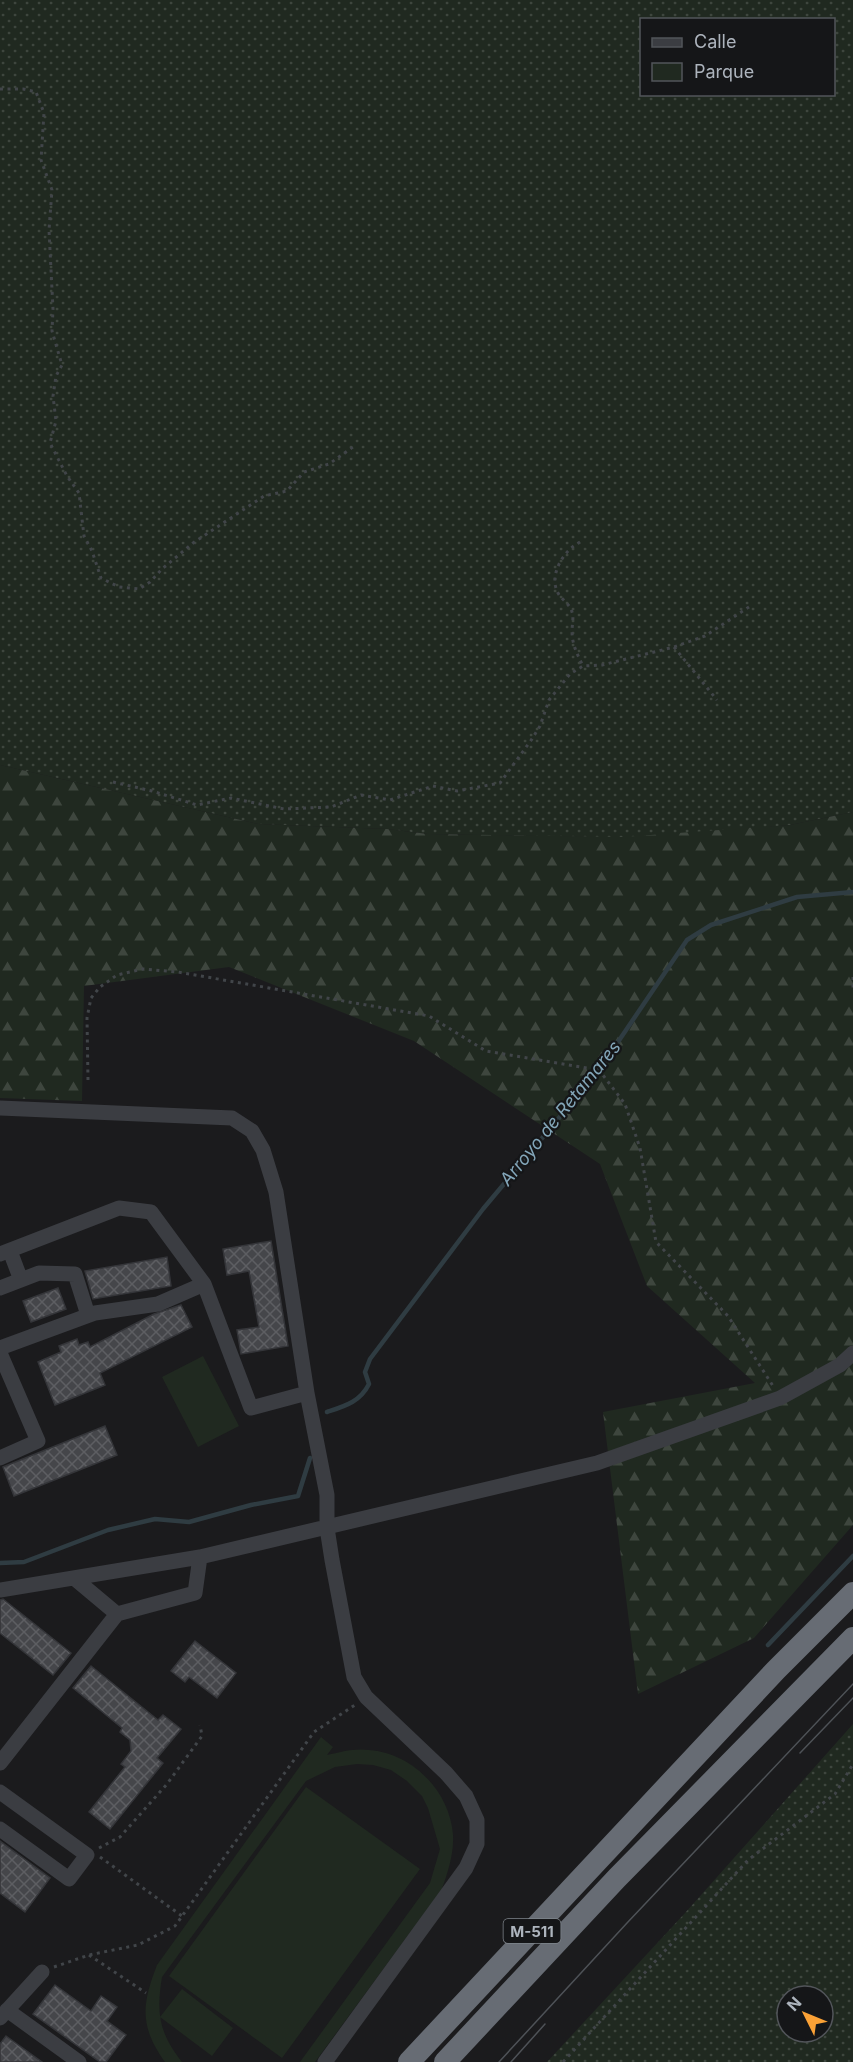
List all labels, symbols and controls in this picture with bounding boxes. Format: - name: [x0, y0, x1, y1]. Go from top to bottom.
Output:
- legend: [640, 18, 835, 96]
- text: Calle: [694, 31, 736, 52]
- text: Parque: [694, 61, 754, 82]
- water label: Arroyo de Retamares: [495, 1036, 625, 1190]
- road number: M-511: [504, 1919, 560, 1943]
- north arrow: [775, 1984, 835, 2044]
- text: N: [783, 1992, 806, 2015]

